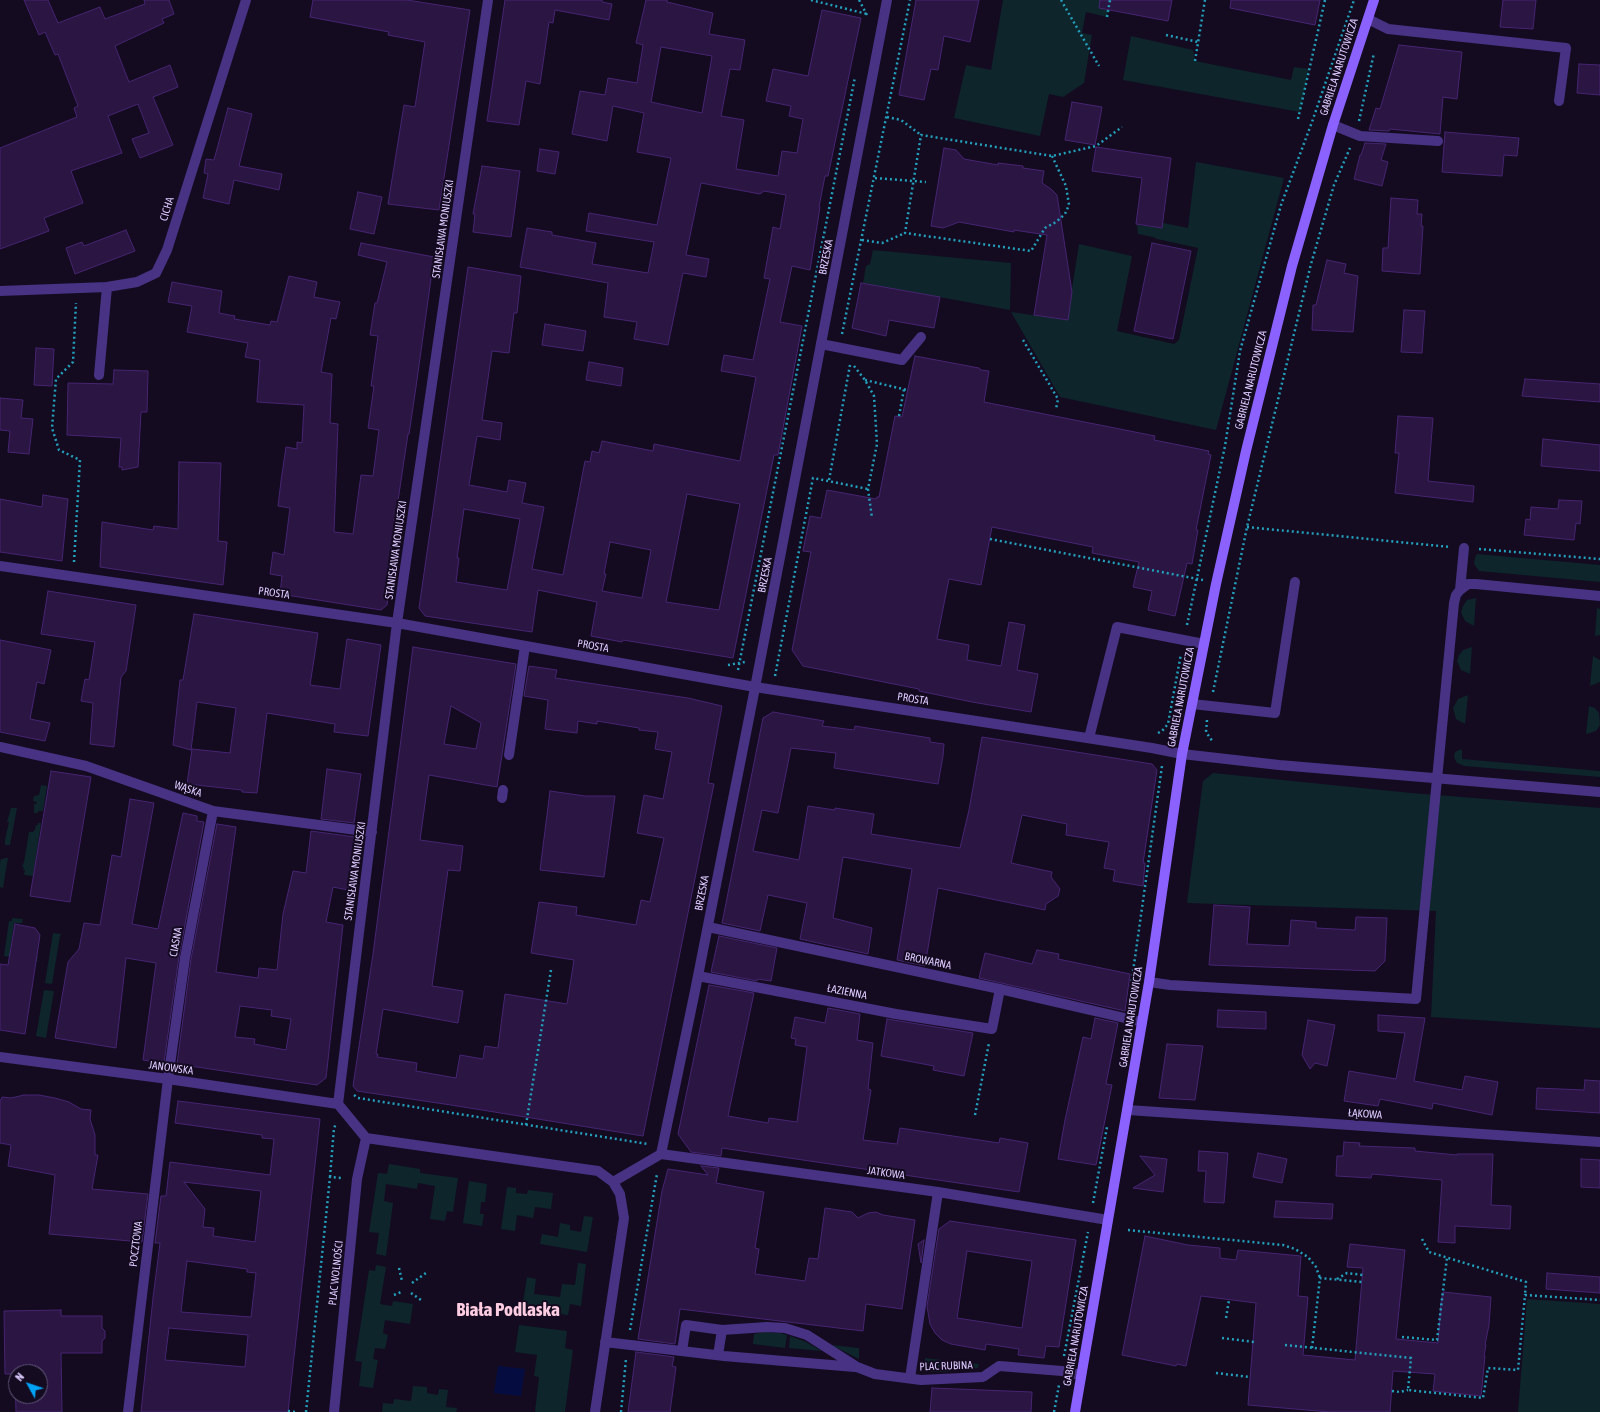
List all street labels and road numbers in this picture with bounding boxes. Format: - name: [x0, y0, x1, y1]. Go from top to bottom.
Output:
- street label: GABRIELA NARUTOWICZA: [1317, 17, 1361, 117]
- street label: STANISŁAWA MONIUSZKI: [430, 179, 456, 279]
- street label: CICHA: [157, 195, 177, 223]
- street label: BRZESKA: [816, 238, 836, 276]
- street label: GABRIELA NARUTOWICZA: [1232, 329, 1270, 431]
- street label: STANISŁAWA MONIUSZKI: [383, 500, 409, 600]
- street label: BRZESKA: [755, 556, 775, 594]
- street label: PROSTA: [257, 584, 291, 602]
- street label: PROSTA: [576, 637, 610, 655]
- street label: GABRIELA NARUTOWICZA: [1165, 646, 1197, 748]
- street label: PROSTA: [896, 690, 930, 708]
- street label: WĄSKA: [172, 778, 204, 800]
- street label: STANISŁAWA MONIUSZKI: [342, 821, 368, 921]
- street label: BRZESKA: [692, 874, 712, 912]
- street label: CIASNA: [167, 926, 185, 958]
- street label: BROWARNA: [903, 950, 953, 972]
- street label: GABRIELA NARUTOWICZA: [1117, 966, 1145, 1068]
- street label: ŁAZIENNA: [826, 982, 868, 1002]
- street label: JANOWSKA: [148, 1058, 194, 1078]
- street label: ŁĄKOWA: [1347, 1106, 1383, 1122]
- street label: JATKOWA: [866, 1164, 906, 1182]
- street label: POCZTOWA: [127, 1220, 145, 1268]
- street label: PLAC WOLNOŚCI: [326, 1240, 346, 1306]
- street label: GABRIELA NARUTOWICZA: [1061, 1285, 1091, 1387]
- street label: PLAC RUBINA: [919, 1358, 973, 1374]

